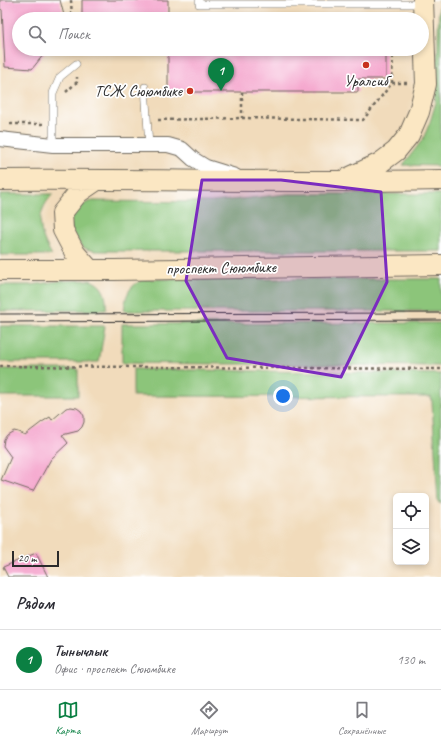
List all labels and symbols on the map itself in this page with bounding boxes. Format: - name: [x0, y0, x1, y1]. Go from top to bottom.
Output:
- pin: 1: [208, 58, 234, 91]
- marker: Уралсиб: [361, 60, 371, 70]
- place label: Уралсиб: [344, 71, 392, 91]
- place label: ТСЖ Сююмбике: [94, 81, 184, 101]
- marker: ТСЖ Сююмбике: [185, 86, 195, 96]
- street label: проспект Сююмбике: [166, 257, 278, 279]
- your location: [273, 386, 293, 406]
- scale bar: [12, 549, 59, 568]

